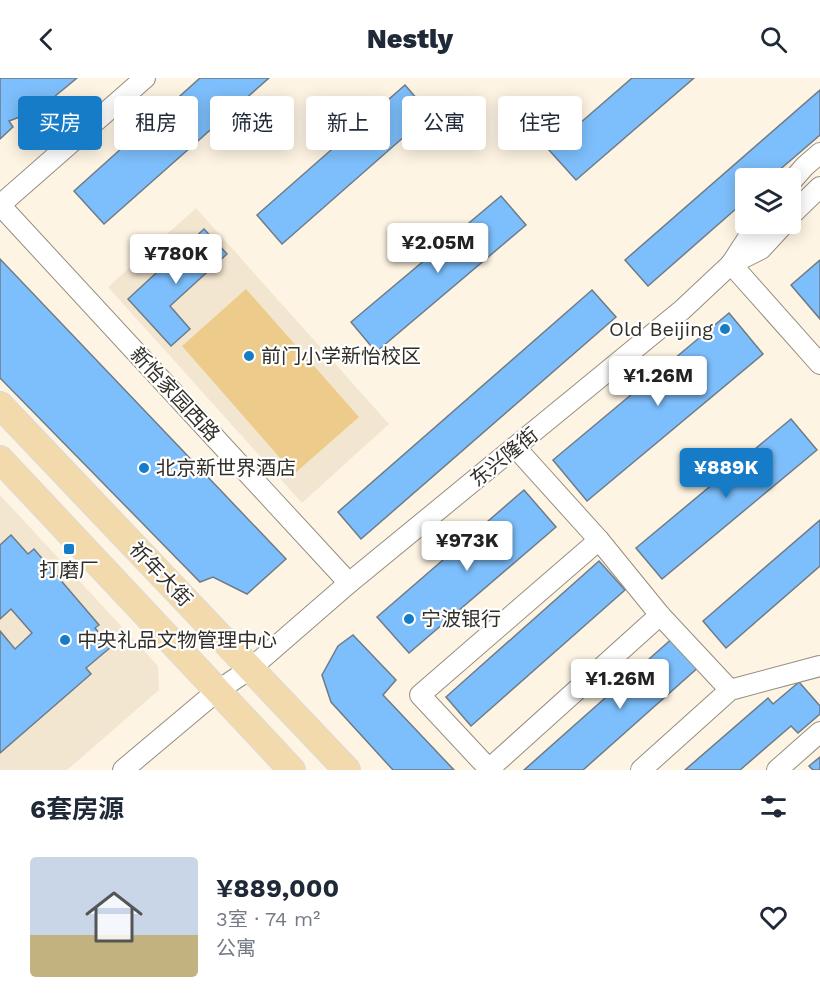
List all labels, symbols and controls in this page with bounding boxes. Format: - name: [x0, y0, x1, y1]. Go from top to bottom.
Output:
- icon: back: [30, 23, 63, 56]
- text: Nestly: [367, 23, 453, 55]
- icon: search: [757, 23, 790, 56]
- chip: 买房: [18, 96, 102, 150]
- chip: 租房: [114, 96, 198, 150]
- chip: 筛选: [210, 96, 294, 150]
- chip: 新上: [306, 96, 390, 150]
- chip: 公寓: [402, 96, 486, 150]
- chip: 住宅: [498, 96, 582, 150]
- map controls: [735, 168, 801, 234]
- button: layers: [735, 168, 801, 234]
- pin: ¥2.05M: [389, 223, 487, 274]
- text: ¥2.05M: [401, 230, 475, 254]
- pin: ¥780K: [134, 234, 218, 285]
- text: ¥780K: [144, 241, 208, 265]
- place label: Old Beijing: [609, 317, 713, 341]
- marker: Old Beijing: [718, 322, 732, 336]
- street label: 新怡家园西路: [125, 342, 225, 446]
- place label: 前门小学新怡校区: [261, 344, 421, 368]
- marker: 前门小学新怡校区: [242, 349, 256, 363]
- pin: ¥1.26M: [609, 356, 707, 407]
- text: ¥1.26M: [623, 363, 693, 387]
- street label: 东兴隆街: [465, 423, 543, 491]
- pin: ¥889K: [684, 448, 768, 499]
- text: ¥889K: [694, 455, 758, 479]
- place label: 北京新世界酒店: [156, 456, 296, 480]
- marker: 北京新世界酒店: [137, 461, 151, 475]
- pin: ¥973K: [425, 521, 509, 572]
- text: ¥973K: [436, 528, 499, 552]
- street label: 祈年大街: [125, 537, 197, 611]
- marker: 打磨厂: [62, 542, 76, 556]
- place label: 打磨厂: [39, 558, 99, 582]
- place label: 宁波银行: [421, 607, 501, 631]
- marker: 宁波银行: [402, 612, 416, 626]
- place label: 中央礼品文物管理中心: [77, 628, 277, 652]
- marker: 中央礼品文物管理中心: [58, 633, 72, 647]
- pin: ¥1.26M: [571, 659, 669, 710]
- text: ¥1.26M: [585, 666, 655, 690]
- icon: filters: [757, 790, 790, 823]
- text: 6套房源: [30, 794, 124, 824]
- text: ¥889,000: [216, 873, 339, 903]
- icon: home: [78, 881, 150, 953]
- icon: heart: [757, 901, 790, 934]
- text: 3室 · 74 m²: [216, 907, 320, 931]
- text: 公寓: [216, 936, 256, 960]

